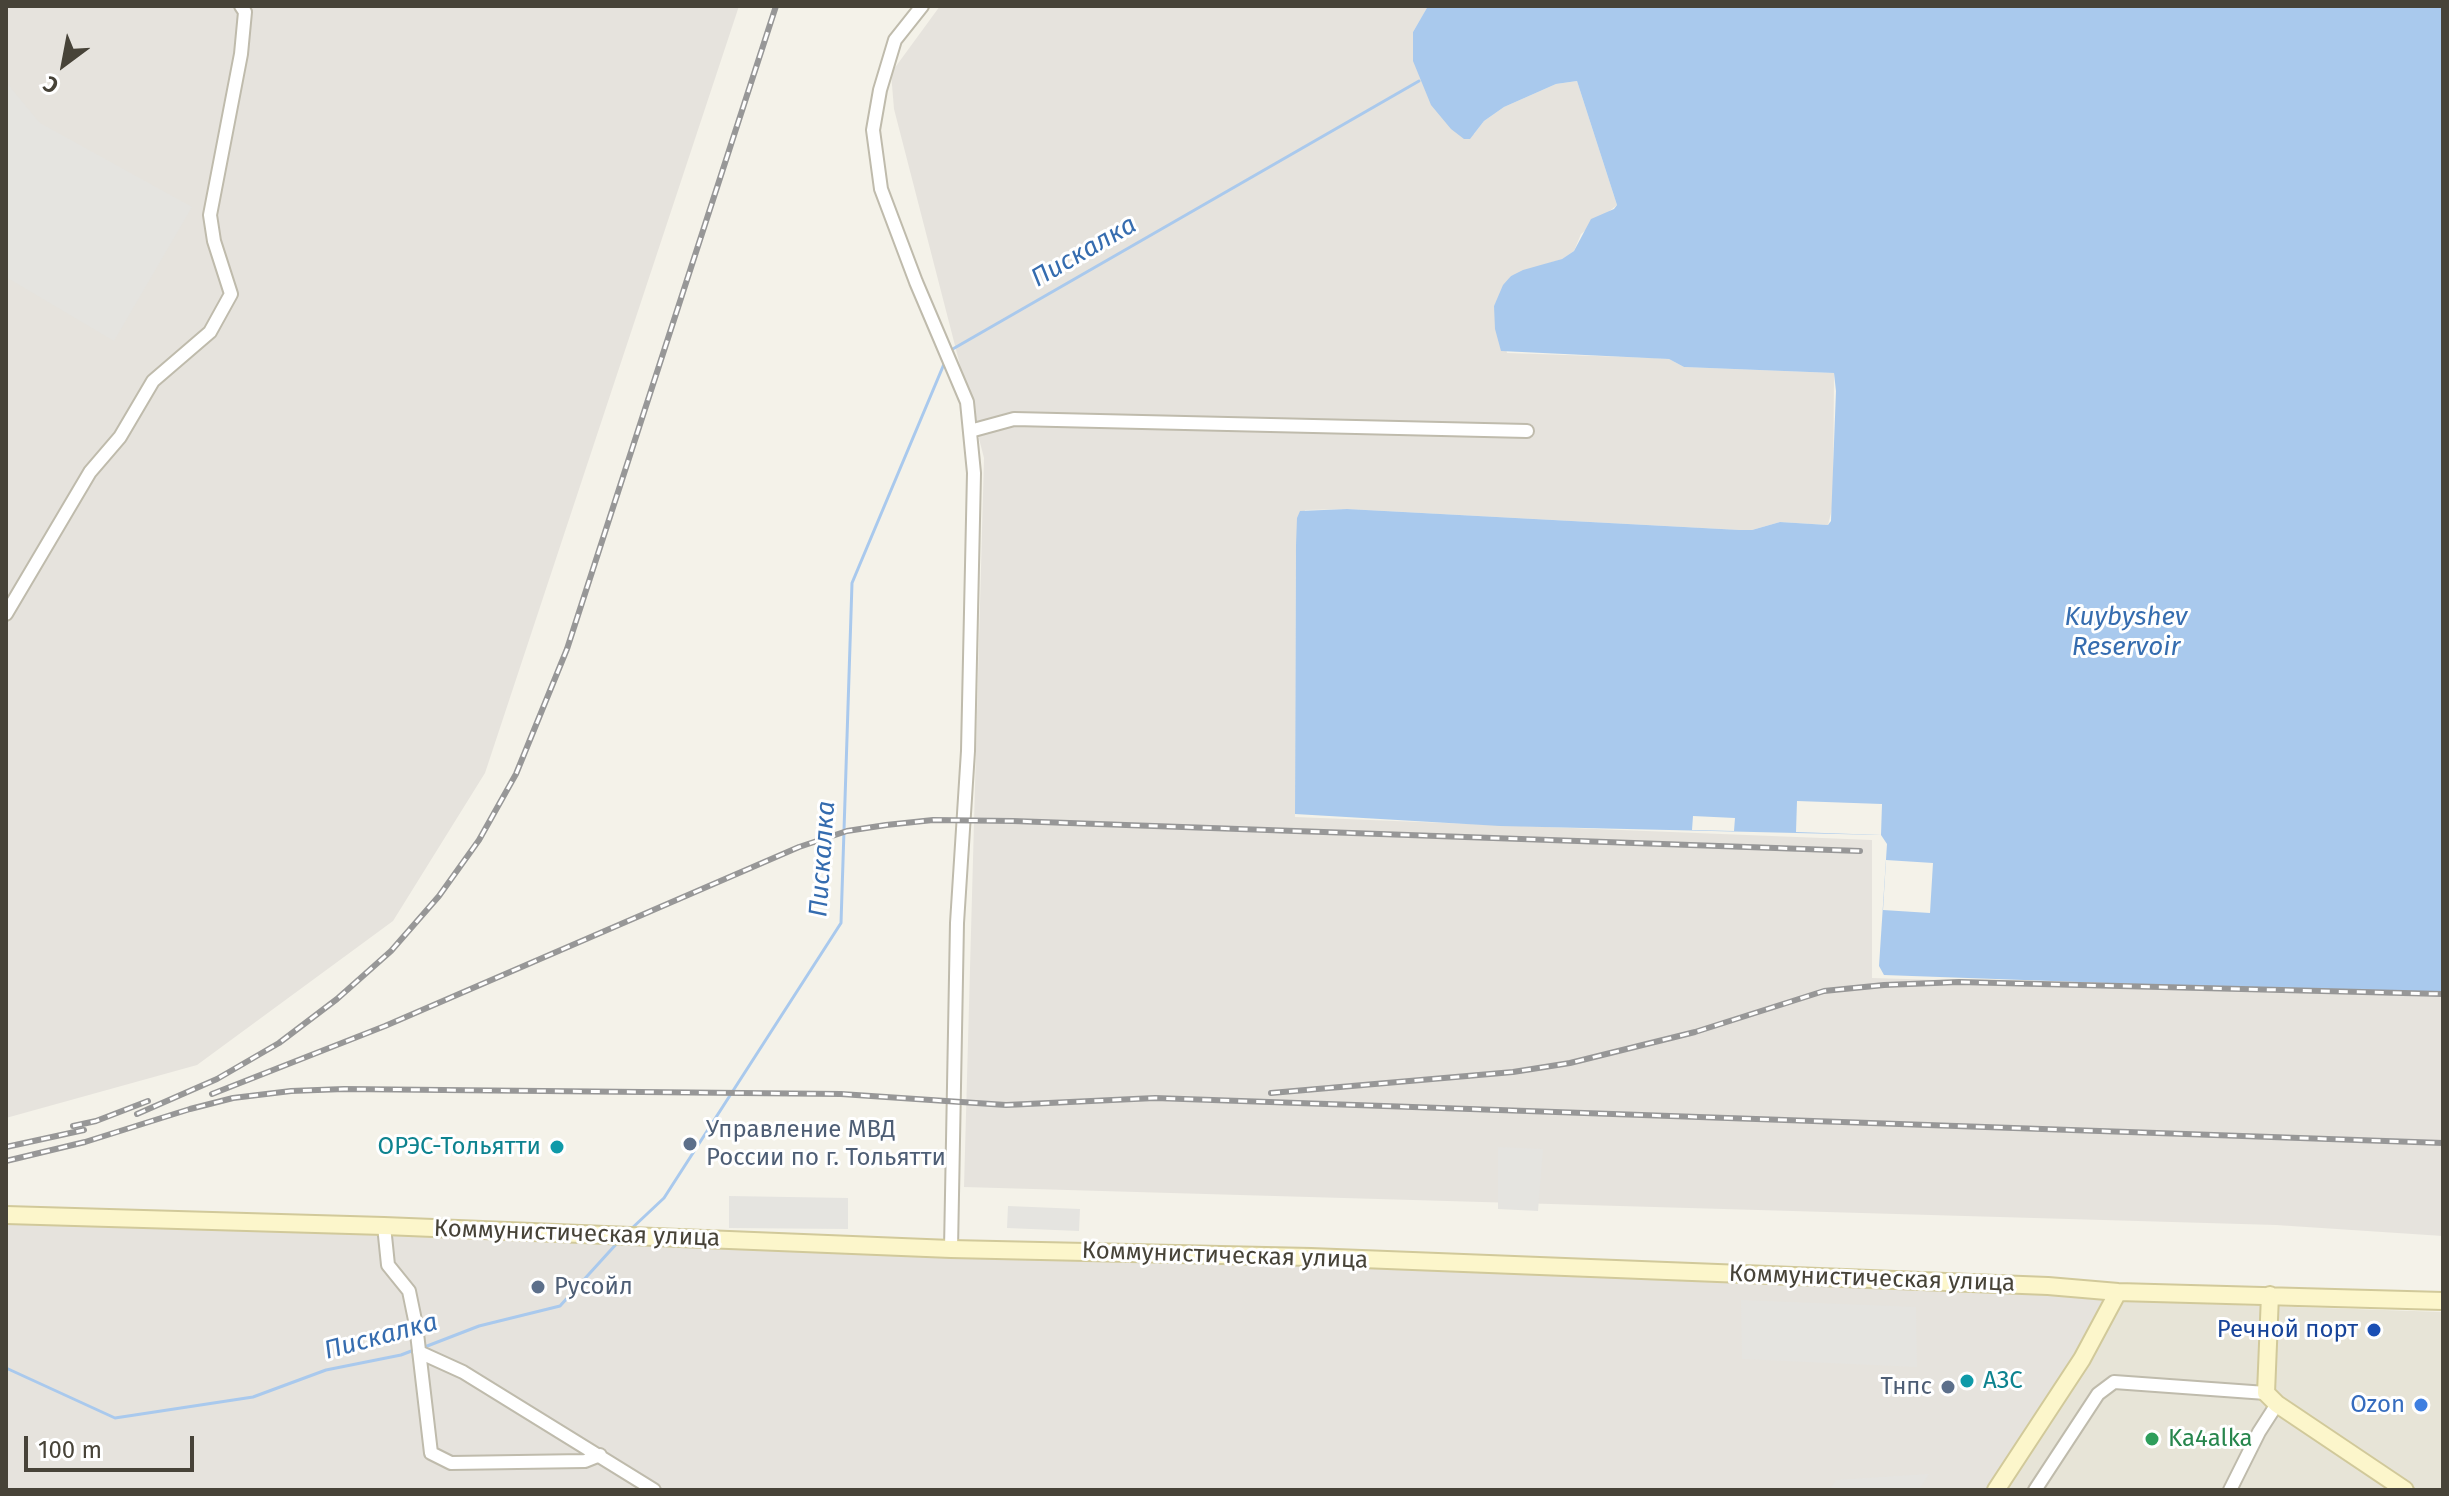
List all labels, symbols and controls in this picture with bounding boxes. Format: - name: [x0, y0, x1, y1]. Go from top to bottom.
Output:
- north arrow: [24, 24, 104, 104]
- text: С: [38, 70, 64, 100]
- water label: Пискалка: [1026, 209, 1142, 295]
- water label: Kuybyshev Reservoir: [2065, 602, 2187, 664]
- water label: Пискалка: [803, 800, 843, 918]
- place label: Управление МВД России по г. Тольятти: [706, 1116, 946, 1172]
- place label: ОРЭС-Тольятти: [378, 1133, 541, 1161]
- marker: Управление МВД России по г. Тольятти: [681, 1135, 699, 1153]
- marker: ОРЭС-Тольятти: [548, 1138, 566, 1156]
- street label: Коммунистическая улица: [433, 1215, 721, 1253]
- street label: Коммунистическая улица: [1081, 1237, 1369, 1275]
- street label: Коммунистическая улица: [1728, 1260, 2016, 1298]
- place label: Русойл: [554, 1273, 633, 1301]
- marker: Русойл: [529, 1278, 547, 1296]
- water label: Пискалка: [321, 1307, 441, 1367]
- place label: Речной порт: [2217, 1316, 2358, 1344]
- marker: Речной порт: [2365, 1321, 2383, 1339]
- place label: АЗС: [1983, 1367, 2023, 1395]
- marker: АЗС: [1958, 1372, 1976, 1390]
- place label: Тнпс: [1880, 1373, 1932, 1401]
- marker: Тнпс: [1939, 1378, 1957, 1396]
- place label: Ozon: [2350, 1391, 2405, 1419]
- marker: Ozon: [2412, 1396, 2430, 1414]
- scale bar: [28, 1420, 198, 1470]
- place label: Ka4alka: [2168, 1425, 2253, 1453]
- marker: Ka4alka: [2143, 1430, 2161, 1448]
- text: 100 m: [38, 1436, 102, 1464]

